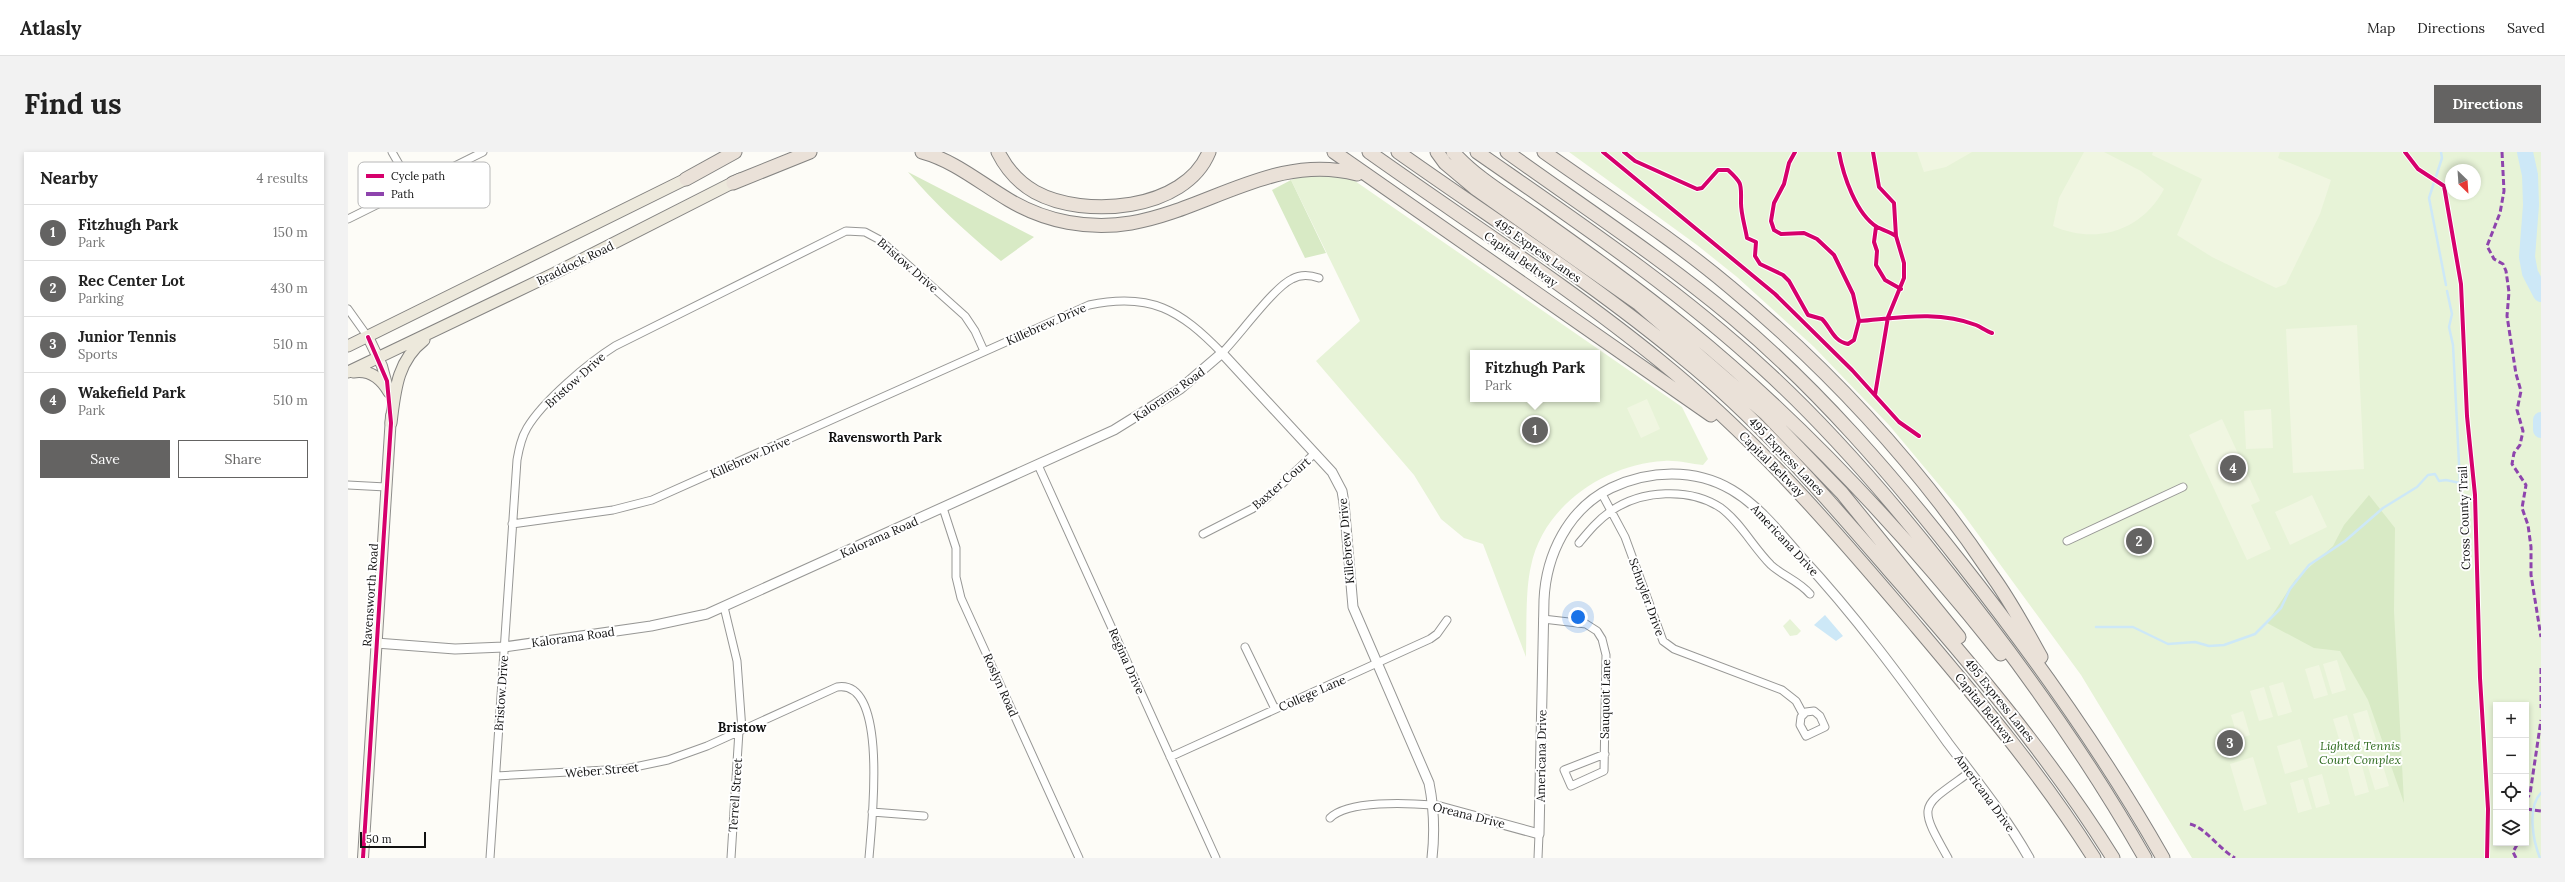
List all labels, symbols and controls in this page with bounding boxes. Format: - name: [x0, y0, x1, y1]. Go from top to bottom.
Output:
- text: Atlasly: [20, 16, 81, 40]
- text: Map: [2367, 19, 2395, 37]
- text: Directions: [2417, 19, 2485, 37]
- text: Saved: [2507, 19, 2545, 37]
- button: Directions: [2434, 85, 2541, 123]
- text: Find us: [24, 86, 122, 122]
- legend: [358, 162, 490, 208]
- north arrow: [2445, 164, 2481, 200]
- text: Nearby: [40, 167, 98, 189]
- text: Cycle path: [391, 169, 446, 183]
- text: 4 results: [257, 170, 308, 187]
- text: Path: [391, 187, 414, 201]
- street label: 495 Express Lanes: [1492, 214, 1585, 286]
- text: Fitzhugh Park: [78, 215, 178, 234]
- text: 1: [50, 224, 56, 241]
- text: 150 m: [273, 224, 308, 241]
- street label: Capital Beltway: [1481, 228, 1561, 290]
- text: Park: [78, 234, 105, 251]
- street label: Bristow Drive: [874, 234, 942, 296]
- street label: Braddock Road: [534, 238, 616, 288]
- text: Rec Center Lot: [78, 271, 185, 290]
- text: 2: [50, 280, 56, 297]
- text: 430 m: [271, 280, 308, 297]
- text: Parking: [78, 290, 124, 307]
- street label: Killebrew Drive: [1004, 299, 1089, 348]
- text: Junior Tennis: [78, 327, 176, 346]
- text: 3: [49, 336, 57, 353]
- text: 510 m: [273, 336, 308, 353]
- text: Sports: [78, 346, 117, 363]
- street label: Bristow Drive: [542, 349, 609, 411]
- popup: [1470, 350, 1600, 402]
- text: Fitzhugh Park: [1485, 358, 1585, 377]
- street label: Kalorama Road: [1130, 364, 1208, 424]
- text: Park: [1485, 377, 1512, 394]
- text: Wakefield Park: [78, 383, 186, 402]
- text: 4: [49, 392, 57, 409]
- text: 510 m: [273, 392, 308, 409]
- text: Park: [78, 402, 105, 419]
- street label: 495 Express Lanes: [1746, 414, 1828, 498]
- pin: 1: [1522, 415, 1548, 445]
- street label: Capital Beltway: [1736, 428, 1808, 500]
- district label: Ravensworth Park: [828, 429, 942, 446]
- street label: Killebrew Drive: [708, 432, 793, 481]
- button: Save: [40, 440, 170, 478]
- button: Share: [178, 440, 308, 478]
- street label: Baxter Court: [1249, 453, 1313, 512]
- pin: 4: [2220, 453, 2246, 483]
- street label: Cross County Trail: [2455, 466, 2473, 570]
- street label: Killebrew Drive: [1335, 497, 1357, 584]
- street label: Americana Drive: [1747, 500, 1822, 579]
- street label: Kalorama Road: [838, 513, 920, 561]
- pin: 2: [2126, 526, 2152, 556]
- street label: Ravensworth Road: [359, 543, 381, 647]
- street label: Schuyler Drive: [1626, 556, 1668, 638]
- your location: [1568, 607, 1588, 627]
- street label: Kalorama Road: [530, 624, 616, 650]
- street label: Regina Drive: [1106, 626, 1148, 697]
- street label: Roslyn Road: [980, 651, 1022, 719]
- street label: Bristow Drive: [491, 654, 511, 731]
- street label: 495 Express Lanes: [1962, 655, 2038, 745]
- street label: Sauquoit Lane: [1597, 659, 1613, 739]
- street label: Capital Beltway: [1952, 670, 2018, 747]
- street label: College Lane: [1276, 671, 1348, 714]
- map controls: [2493, 702, 2529, 846]
- button: +: [2493, 702, 2529, 738]
- street label: Americana Drive: [1533, 709, 1549, 803]
- district label: Bristow: [718, 719, 767, 736]
- pin: 3: [2217, 728, 2243, 758]
- park label: Lighted Tennis Court Complex: [2319, 738, 2401, 767]
- button: −: [2493, 738, 2529, 774]
- street label: Americana Drive: [1951, 750, 2019, 835]
- street label: Terrell Street: [725, 757, 745, 832]
- street label: Weber Street: [565, 759, 640, 781]
- button: locate: [2493, 774, 2529, 810]
- street label: Oreana Drive: [1431, 799, 1507, 831]
- button: layers: [2493, 810, 2529, 846]
- scale bar: [360, 830, 426, 849]
- text: 50 m: [366, 832, 392, 846]

